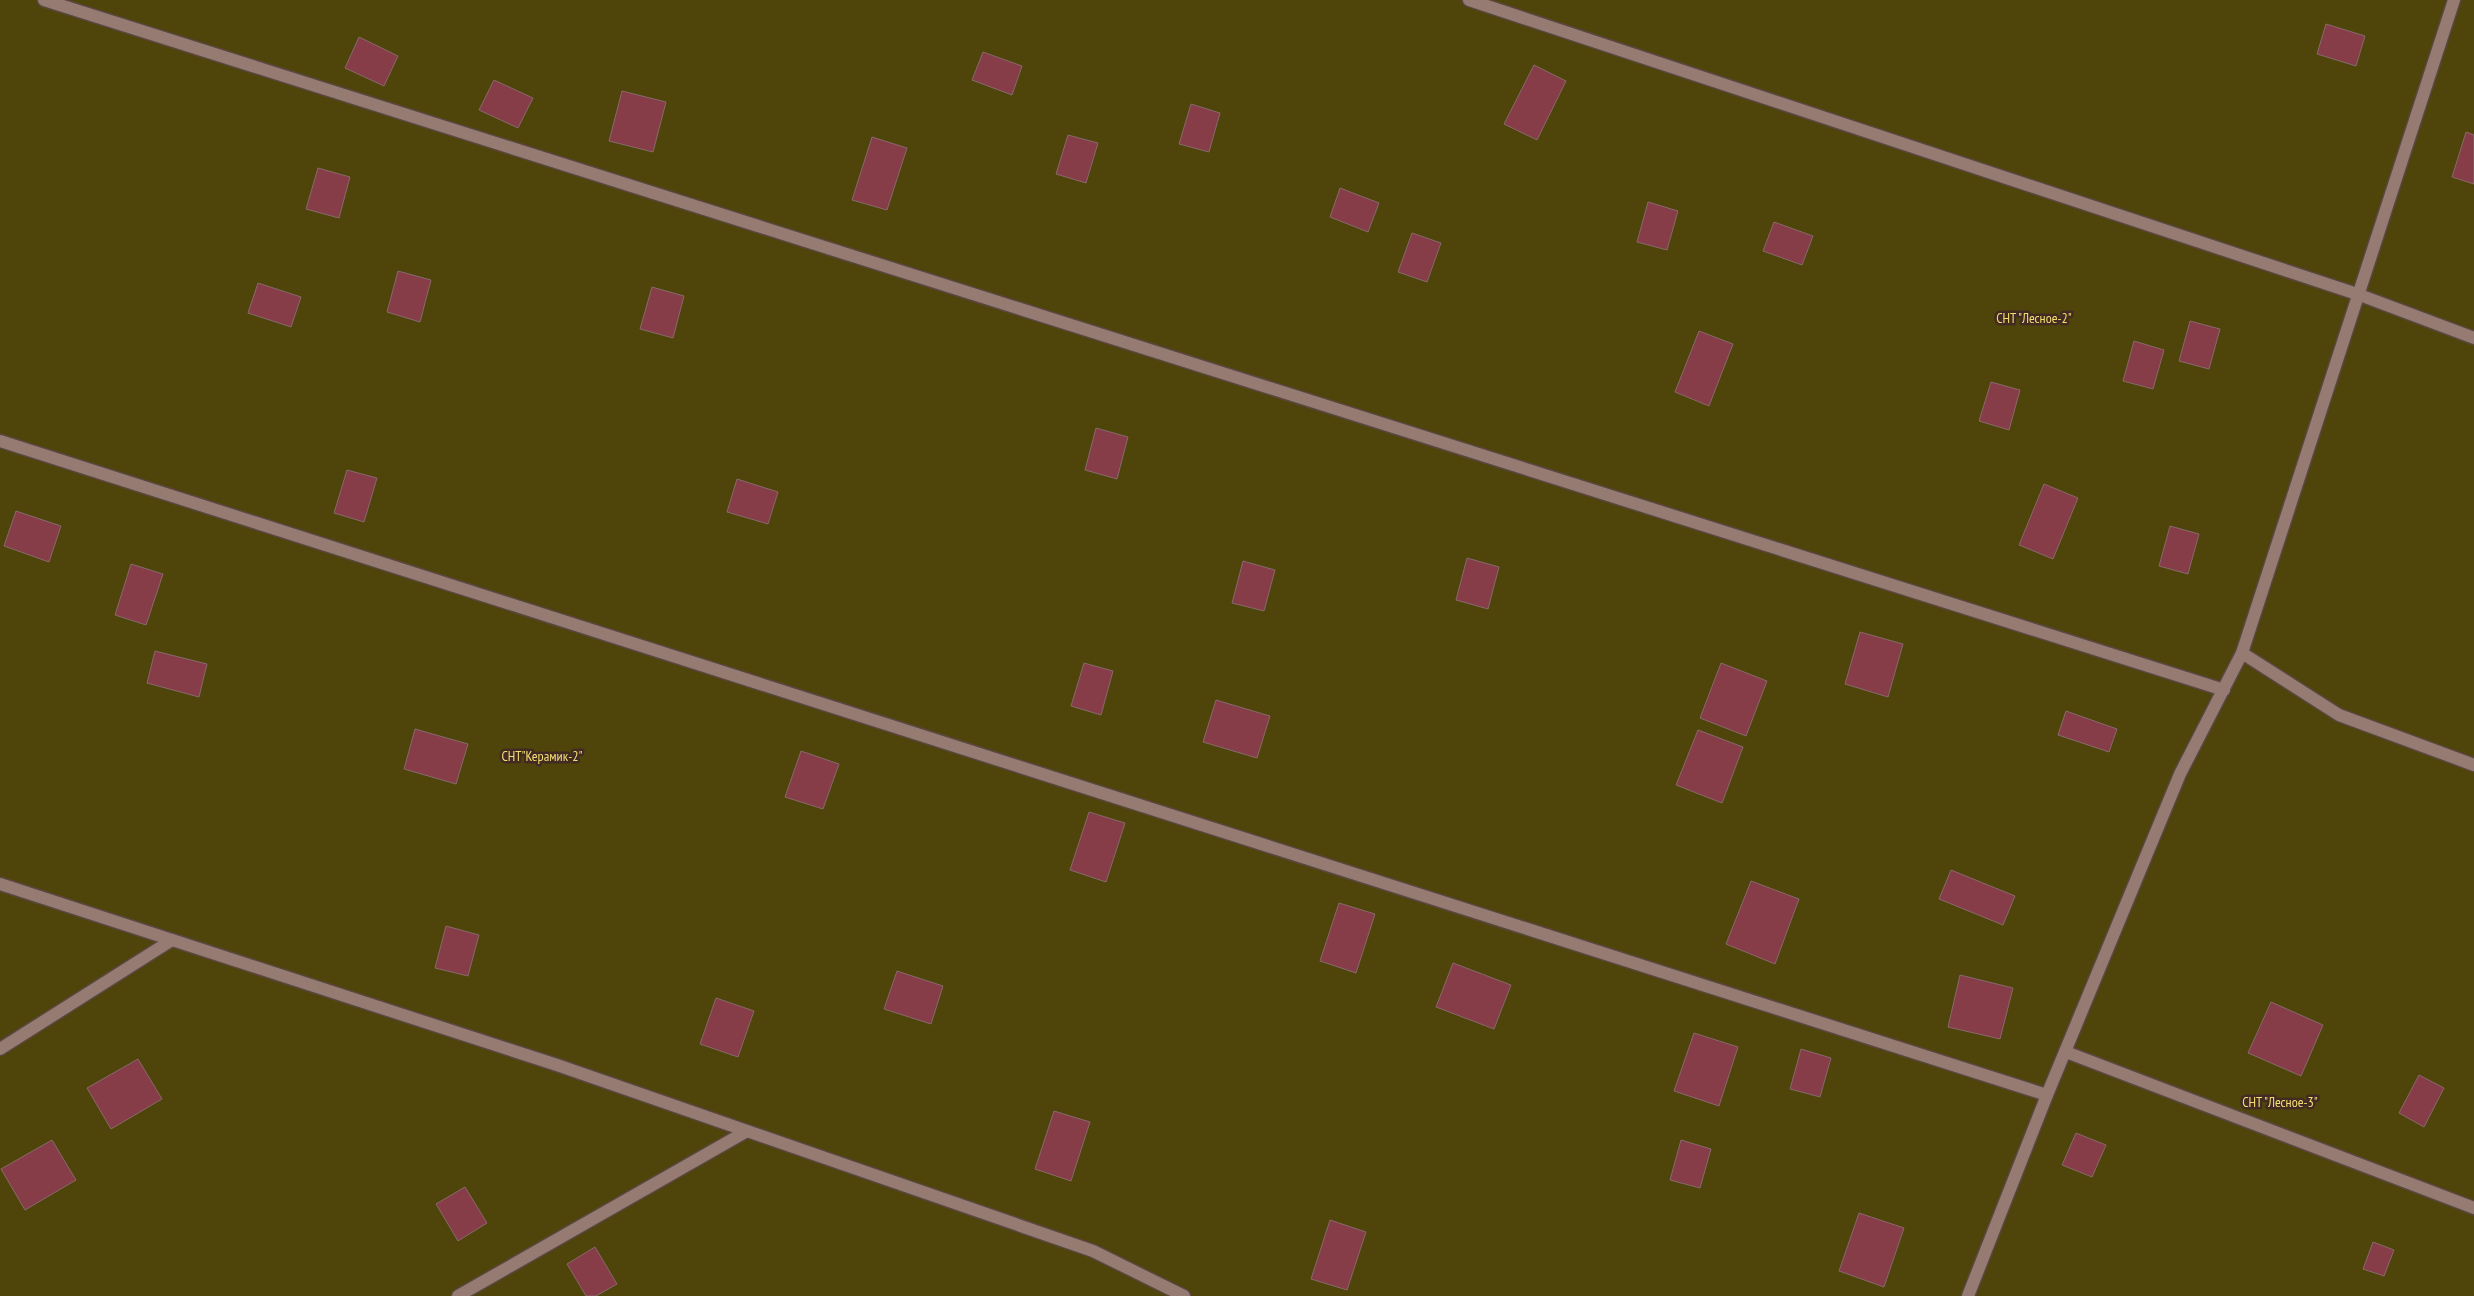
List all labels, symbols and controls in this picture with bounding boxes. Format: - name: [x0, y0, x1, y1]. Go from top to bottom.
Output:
- park label: СНТ "Лесное-2": [1996, 309, 2072, 327]
- park label: СНТ"Керамик-2": [501, 747, 583, 765]
- park label: СНТ "Лесное-3": [2242, 1093, 2318, 1111]

